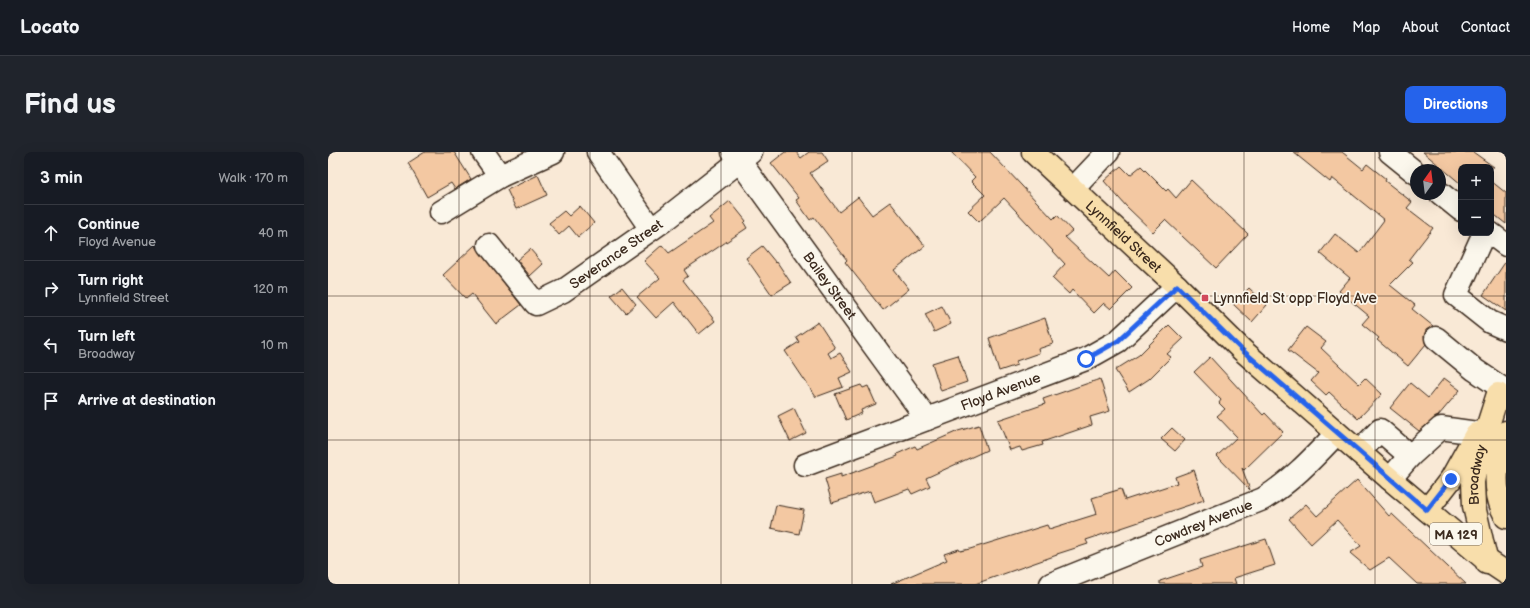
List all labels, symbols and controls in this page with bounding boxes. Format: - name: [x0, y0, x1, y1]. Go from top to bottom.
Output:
- text: Locato: [20, 16, 80, 39]
- text: Home: [1292, 19, 1330, 36]
- text: Map: [1352, 19, 1380, 36]
- text: About: [1402, 19, 1439, 36]
- text: Contact: [1461, 19, 1510, 36]
- button: Directions: [1405, 86, 1506, 123]
- text: Find us: [24, 88, 116, 121]
- north arrow: [1410, 164, 1446, 200]
- map controls: [1458, 164, 1494, 236]
- button: +: [1458, 164, 1494, 200]
- text: 3 min: [40, 168, 83, 188]
- text: Walk · 170 m: [218, 170, 288, 186]
- street label: Lynnfield Street: [1082, 197, 1166, 277]
- button: −: [1458, 200, 1494, 236]
- text: Continue: [78, 215, 140, 234]
- street label: Severance Street: [566, 215, 667, 293]
- icon: ahead: [40, 222, 62, 244]
- text: 40 m: [258, 225, 288, 241]
- text: Floyd Avenue: [78, 234, 156, 250]
- street label: Bailey Street: [799, 249, 860, 323]
- text: Turn right: [78, 271, 143, 290]
- icon: right: [40, 278, 62, 300]
- text: 120 m: [253, 281, 288, 297]
- text: Lynnfield Street: [78, 290, 169, 306]
- place label: Lynnfield St opp Floyd Ave: [1213, 290, 1377, 307]
- marker: Lynnfield St opp Floyd Ave: [1200, 293, 1210, 303]
- text: Turn left: [78, 327, 135, 346]
- icon: left: [40, 334, 62, 356]
- text: 10 m: [261, 337, 288, 353]
- text: Broadway: [78, 346, 135, 362]
- route start: [1077, 350, 1095, 368]
- street label: Floyd Avenue: [958, 369, 1043, 414]
- icon: arrive: [40, 390, 62, 412]
- text: Arrive at destination: [78, 391, 216, 410]
- street label: Broadway: [1465, 442, 1490, 505]
- route end: [1442, 470, 1460, 488]
- street label: Cowdrey Avenue: [1152, 496, 1255, 551]
- road number: MA 129: [1430, 523, 1482, 545]

